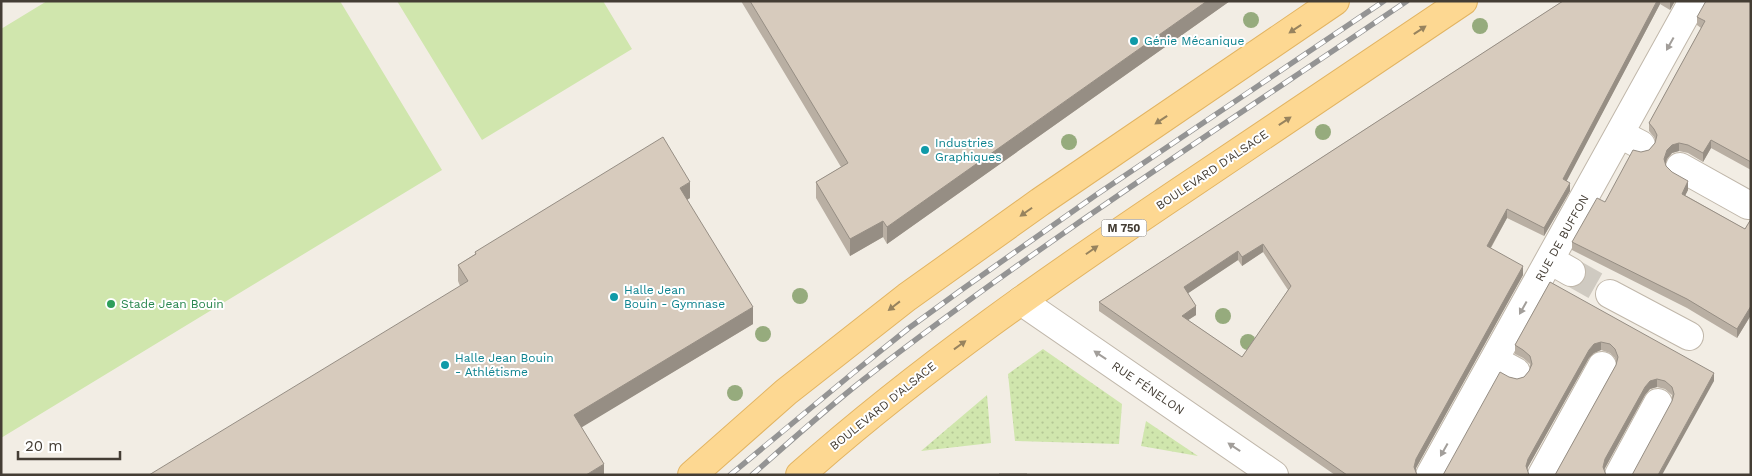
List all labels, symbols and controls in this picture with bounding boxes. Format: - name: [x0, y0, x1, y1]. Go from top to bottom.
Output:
- one-way arrow: [1288, 24, 1302, 34]
- one-way arrow: [1413, 25, 1427, 35]
- place label: Génie Mécanique: [1144, 34, 1244, 48]
- marker: Génie Mécanique: [1128, 35, 1140, 47]
- one-way arrow: [1665, 37, 1674, 50]
- one-way arrow: [1154, 115, 1167, 125]
- one-way arrow: [1278, 116, 1292, 126]
- street label: BOULEVARD D'ALSACE: [1153, 127, 1271, 213]
- place label: Industries Graphiques: [935, 136, 1002, 164]
- marker: Industries Graphiques: [919, 144, 931, 156]
- street label: RUE DE BUFFON: [1532, 192, 1592, 284]
- one-way arrow: [1020, 207, 1033, 217]
- road number: M 750: [1102, 220, 1146, 237]
- one-way arrow: [1085, 245, 1099, 255]
- place label: Halle Jean Bouin - Gymnase: [624, 283, 725, 311]
- marker: Halle Jean Bouin - Gymnase: [608, 291, 620, 303]
- place label: Stade Jean Bouin: [121, 297, 224, 311]
- marker: Stade Jean Bouin: [105, 298, 117, 310]
- one-way arrow: [888, 301, 901, 312]
- one-way arrow: [1519, 301, 1527, 316]
- one-way arrow: [953, 340, 967, 350]
- one-way arrow: [1093, 350, 1107, 360]
- place label: Halle Jean Bouin - Athlétisme: [455, 351, 554, 379]
- marker: Halle Jean Bouin - Athlétisme: [439, 359, 451, 371]
- street label: BOULEVARD D'ALSACE: [827, 359, 939, 453]
- street label: RUE FÉNELON: [1109, 359, 1187, 417]
- scale bar: [18, 428, 120, 460]
- text: 20 m: [25, 437, 63, 455]
- one-way arrow: [1227, 442, 1241, 452]
- one-way arrow: [1440, 443, 1448, 458]

